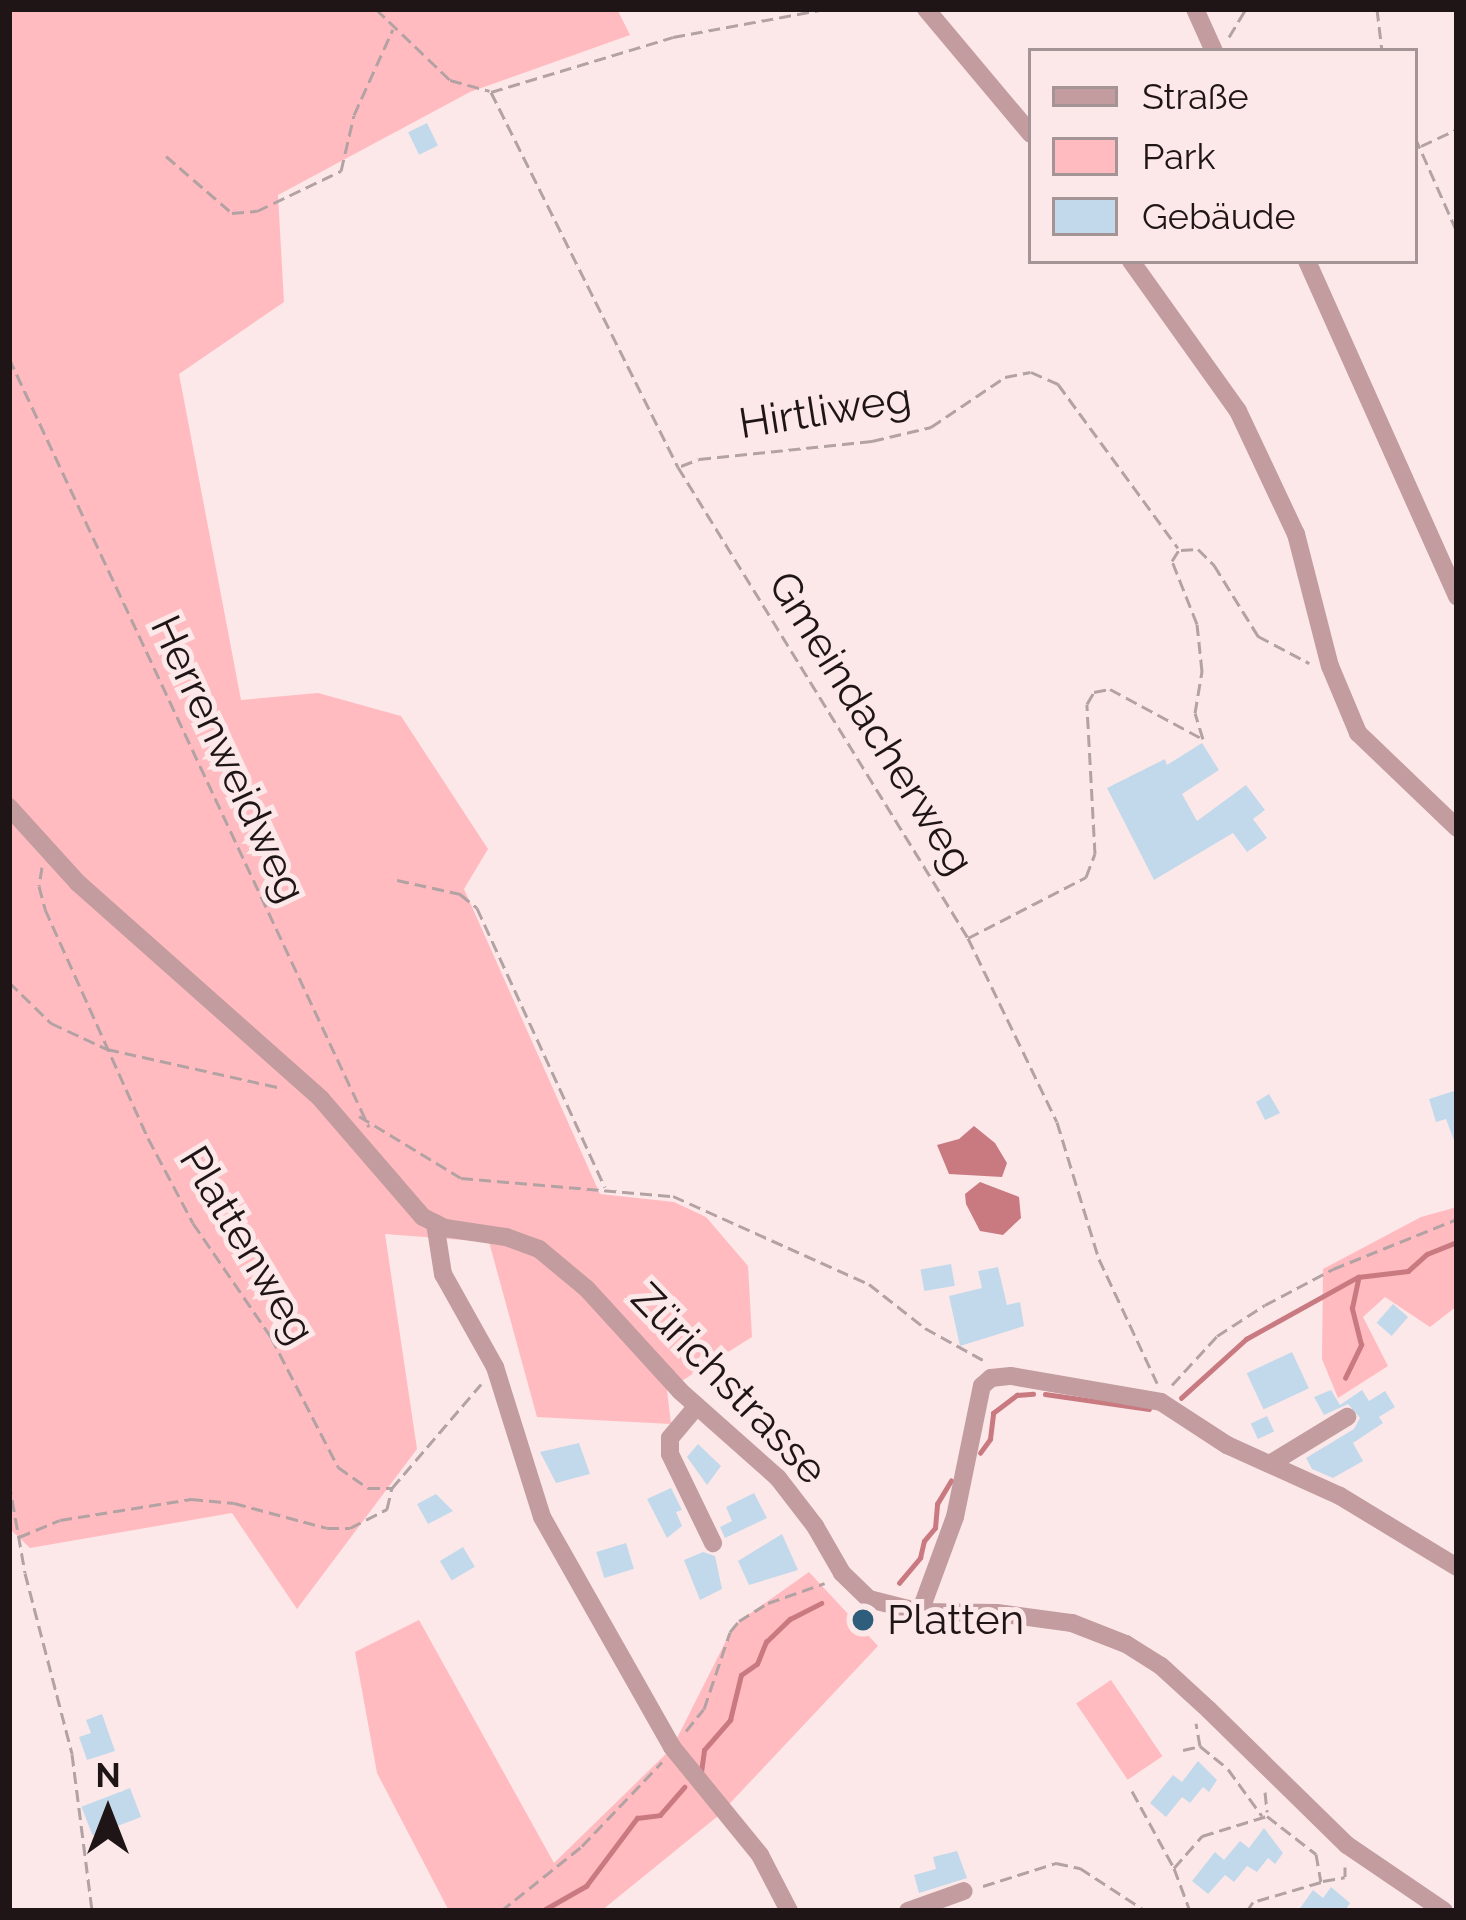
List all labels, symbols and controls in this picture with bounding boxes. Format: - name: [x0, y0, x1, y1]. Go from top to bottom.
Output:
- legend: [1028, 48, 1418, 264]
- text: Straße: [1142, 75, 1249, 117]
- text: Park: [1142, 135, 1216, 177]
- text: Gebäude: [1142, 195, 1296, 237]
- street label: Hirtliweg: [735, 373, 915, 449]
- street label: Gmeindacherweg: [758, 563, 984, 883]
- street label: Herrenweidweg: [140, 608, 316, 910]
- street label: Plattenweg: [169, 1137, 325, 1353]
- street label: Zürichstrasse: [621, 1273, 837, 1495]
- place label: Platten: [887, 1595, 1024, 1645]
- marker: Platten: [850, 1607, 876, 1633]
- north arrow: [48, 1752, 168, 1872]
- text: N: [95, 1756, 121, 1795]

